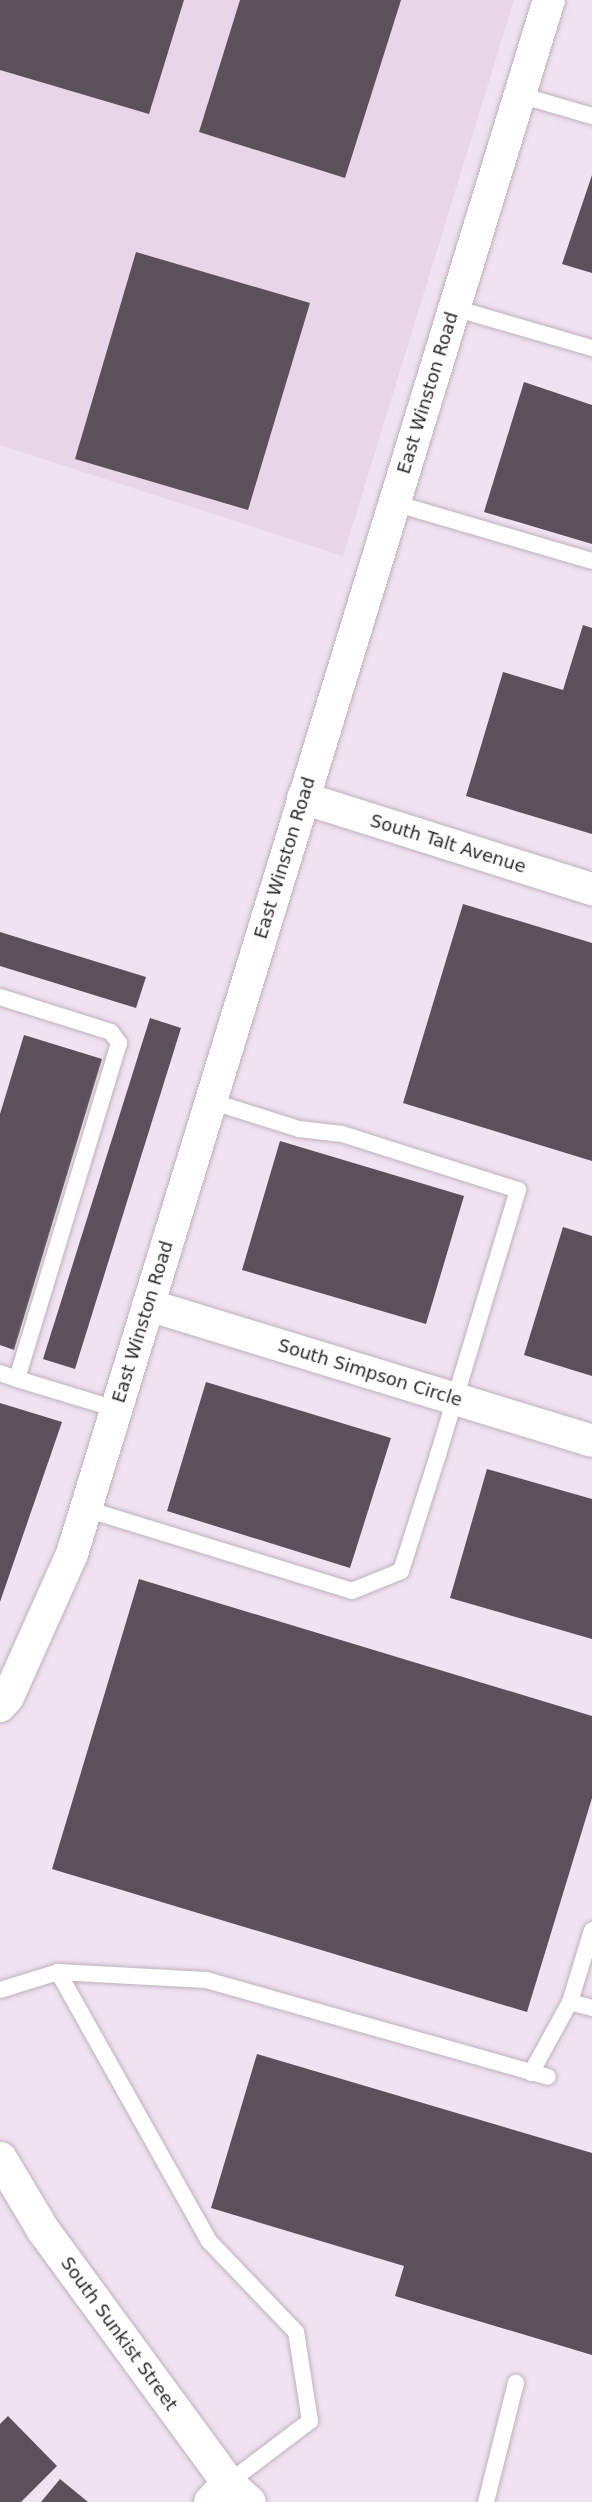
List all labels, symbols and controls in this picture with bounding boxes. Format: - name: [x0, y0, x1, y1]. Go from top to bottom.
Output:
- street label: East Winston Road: [393, 309, 463, 477]
- street label: East Winston Road: [250, 774, 320, 942]
- street label: South Talt Avenue: [368, 810, 528, 878]
- street label: East Winston Road: [108, 1238, 178, 1406]
- street label: South Simpson Circle: [275, 1335, 465, 1411]
- street label: South Sunkist Street: [56, 2253, 182, 2415]

